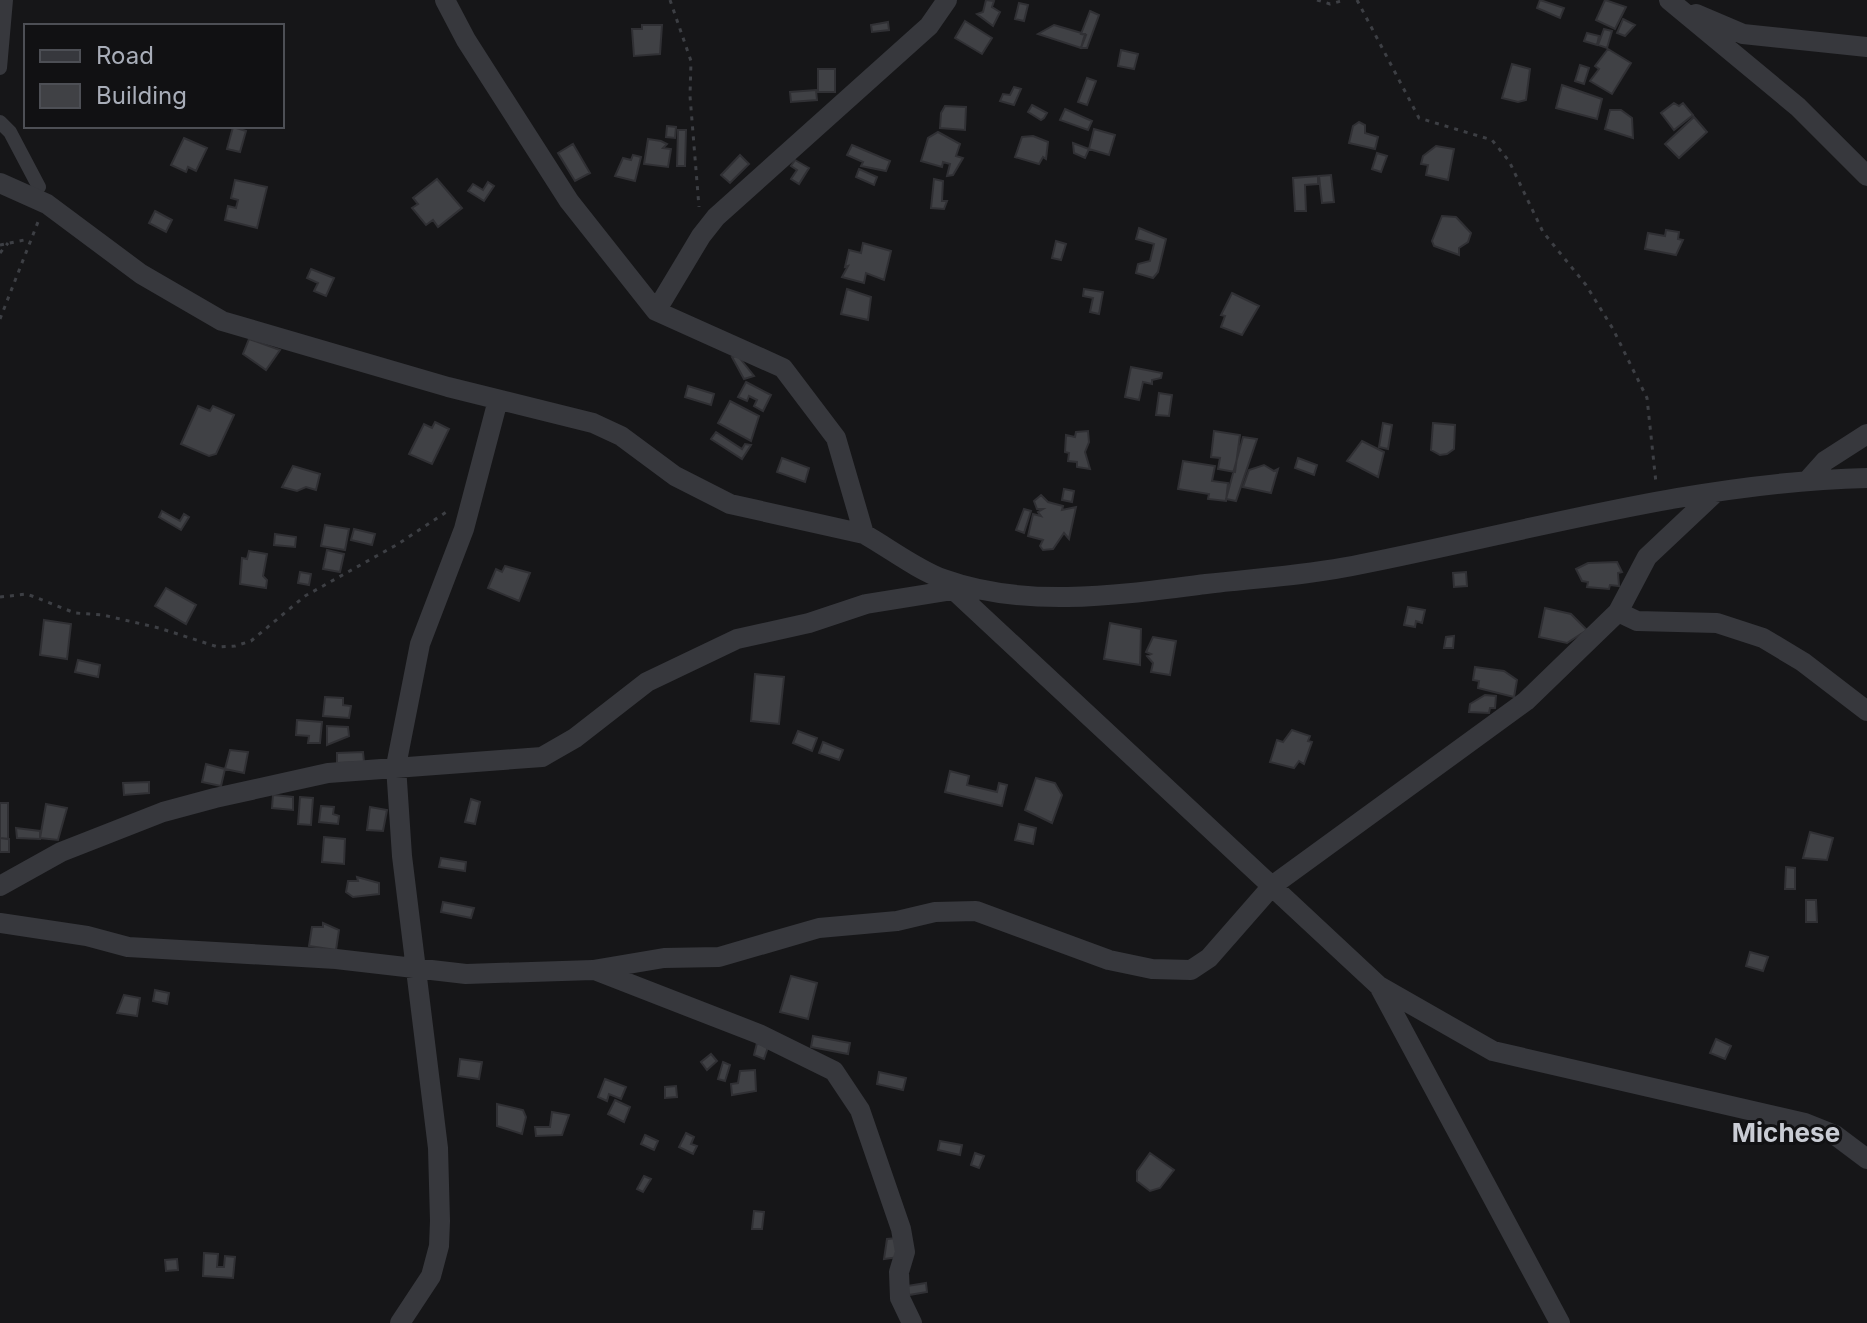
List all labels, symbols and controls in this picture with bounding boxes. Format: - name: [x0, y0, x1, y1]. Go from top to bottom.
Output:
- legend: [24, 24, 284, 128]
- text: Road: [96, 41, 154, 70]
- text: Building: [96, 81, 187, 110]
- district label: Michese: [1732, 1117, 1840, 1148]

